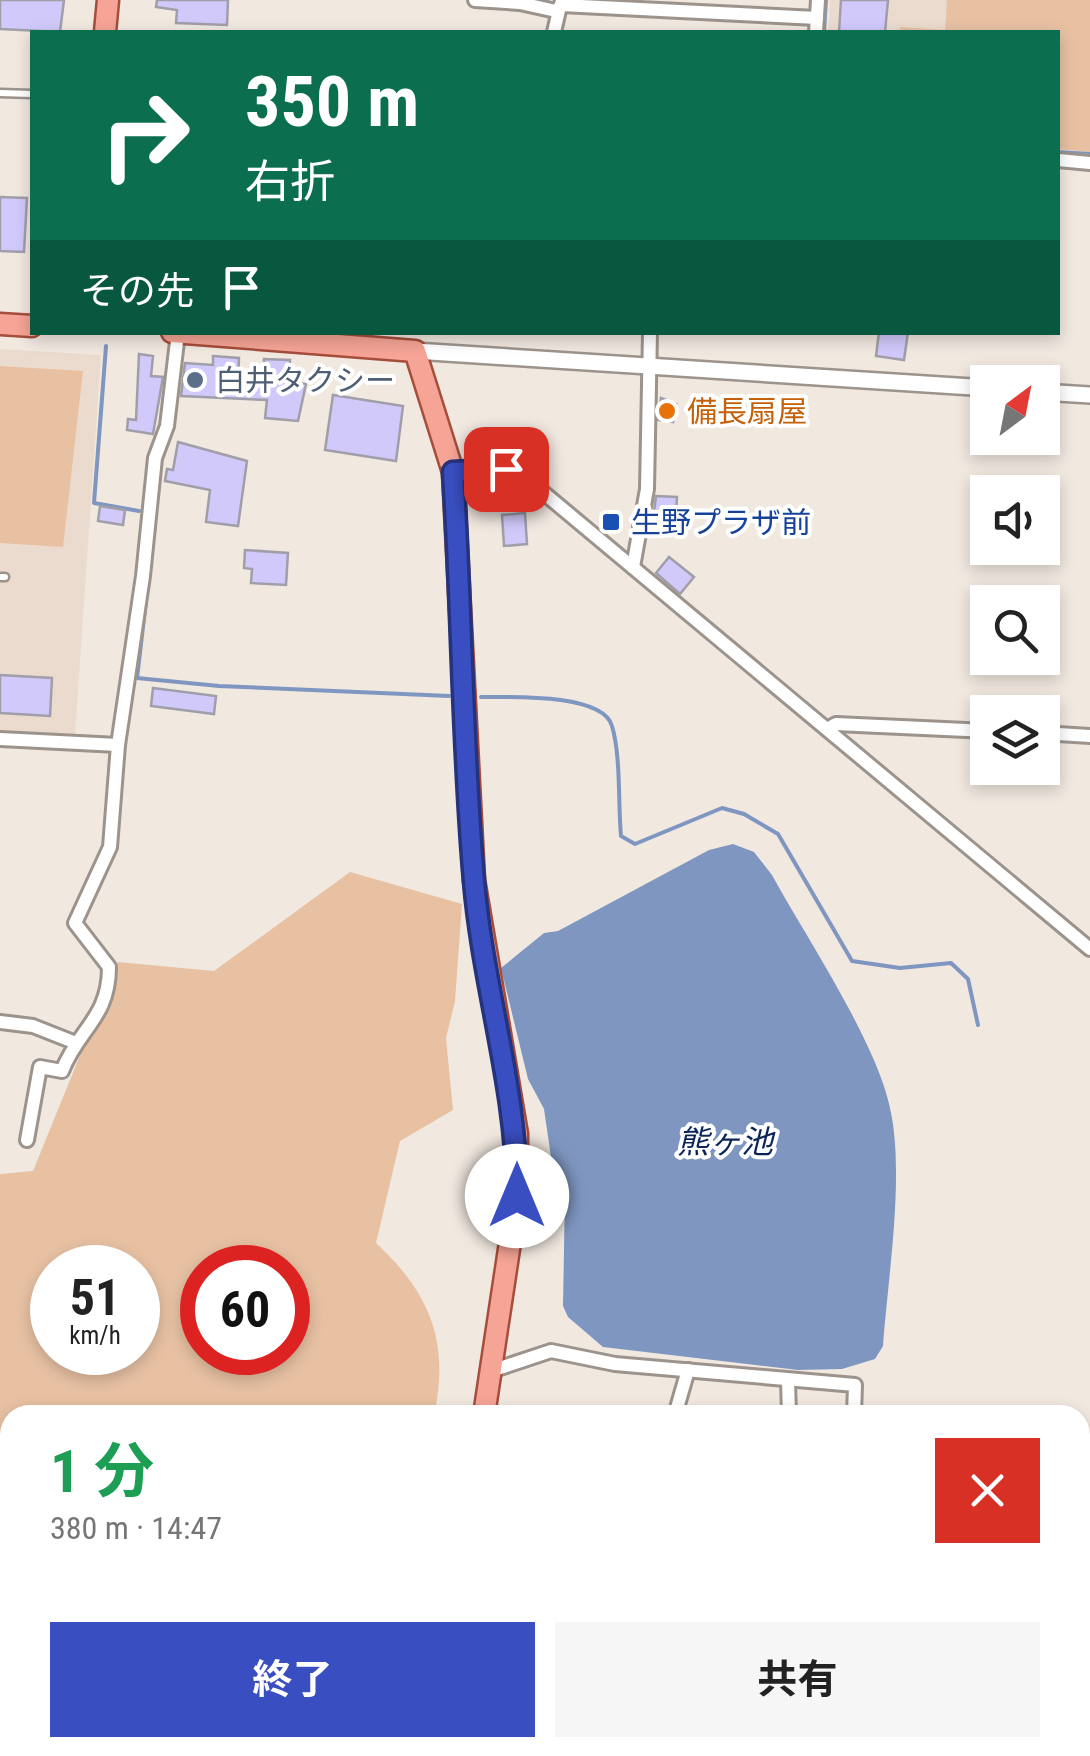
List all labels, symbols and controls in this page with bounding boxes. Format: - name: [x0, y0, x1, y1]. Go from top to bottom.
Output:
- text: 350 m: [245, 61, 419, 143]
- icon: right: [80, 70, 210, 200]
- text: 右折: [245, 155, 335, 208]
- icon: arrive: [214, 260, 269, 315]
- text: その先: [80, 269, 194, 313]
- place label: 白井タクシー: [215, 363, 395, 398]
- north arrow: [970, 365, 1060, 455]
- map controls: [970, 365, 1060, 785]
- marker: 白井タクシー: [184, 369, 206, 391]
- place label: 備長扇屋: [687, 394, 807, 429]
- marker: 備長扇屋: [656, 400, 678, 422]
- pin: [464, 427, 549, 512]
- icon: arrive: [479, 442, 534, 497]
- button: sound: [970, 475, 1060, 565]
- place label: 生野プラザ前: [631, 505, 811, 540]
- marker: 生野プラザ前: [600, 511, 622, 533]
- button: search: [970, 585, 1060, 675]
- button: layers: [970, 695, 1060, 785]
- water label: 熊ヶ池: [677, 1123, 776, 1161]
- position arrow: [465, 1144, 569, 1248]
- speed limit sign: 60: [180, 1245, 310, 1375]
- text: 51: [70, 1269, 120, 1327]
- text: km/h: [69, 1321, 121, 1350]
- text: 1 分: [50, 1436, 154, 1507]
- button: close: [935, 1438, 1040, 1543]
- text: 380 m · 14:47: [50, 1509, 222, 1547]
- button: 終了: [50, 1622, 535, 1737]
- button: 共有: [555, 1622, 1040, 1737]

